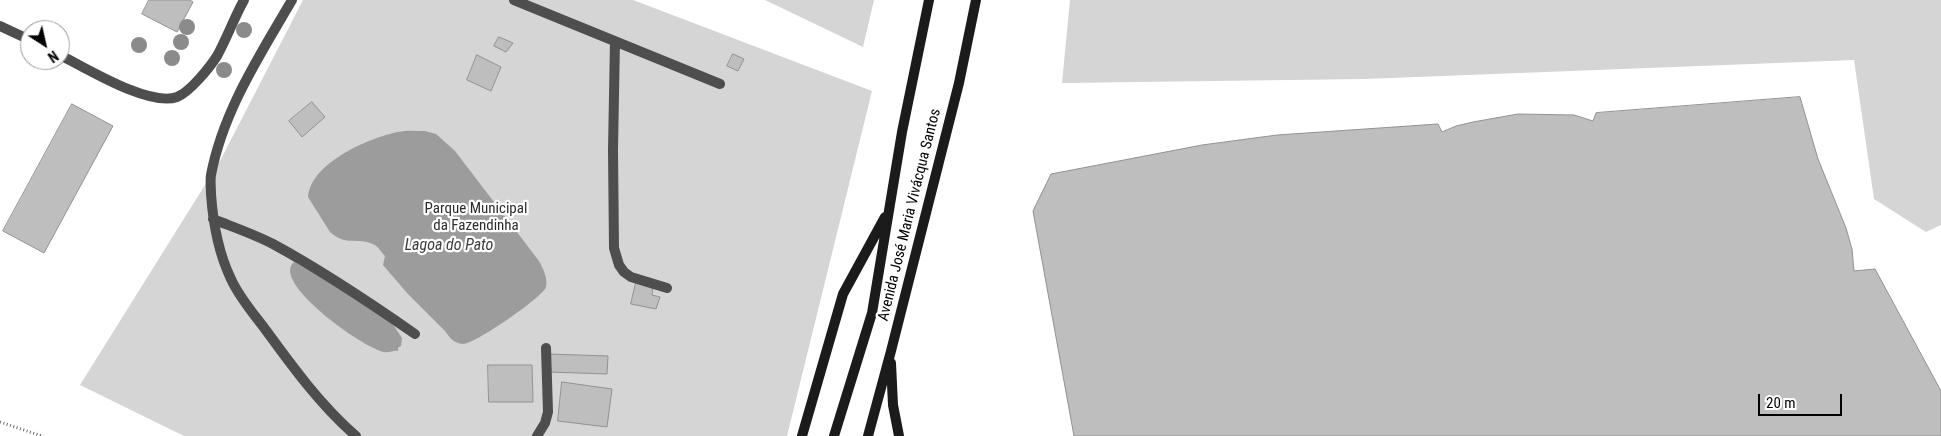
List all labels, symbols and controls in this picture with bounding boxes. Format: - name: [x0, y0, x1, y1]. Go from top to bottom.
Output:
- north arrow: [20, 20, 70, 70]
- text: N: [45, 47, 61, 65]
- street label: Avenida José Maria Vivácqua Santos: [875, 107, 945, 323]
- park label: Parque Municipal da Fazendinha: [425, 200, 527, 235]
- water label: Lagoa do Pato: [405, 236, 493, 256]
- scale bar: [1761, 384, 1845, 416]
- text: 20 m: [1766, 394, 1796, 412]

